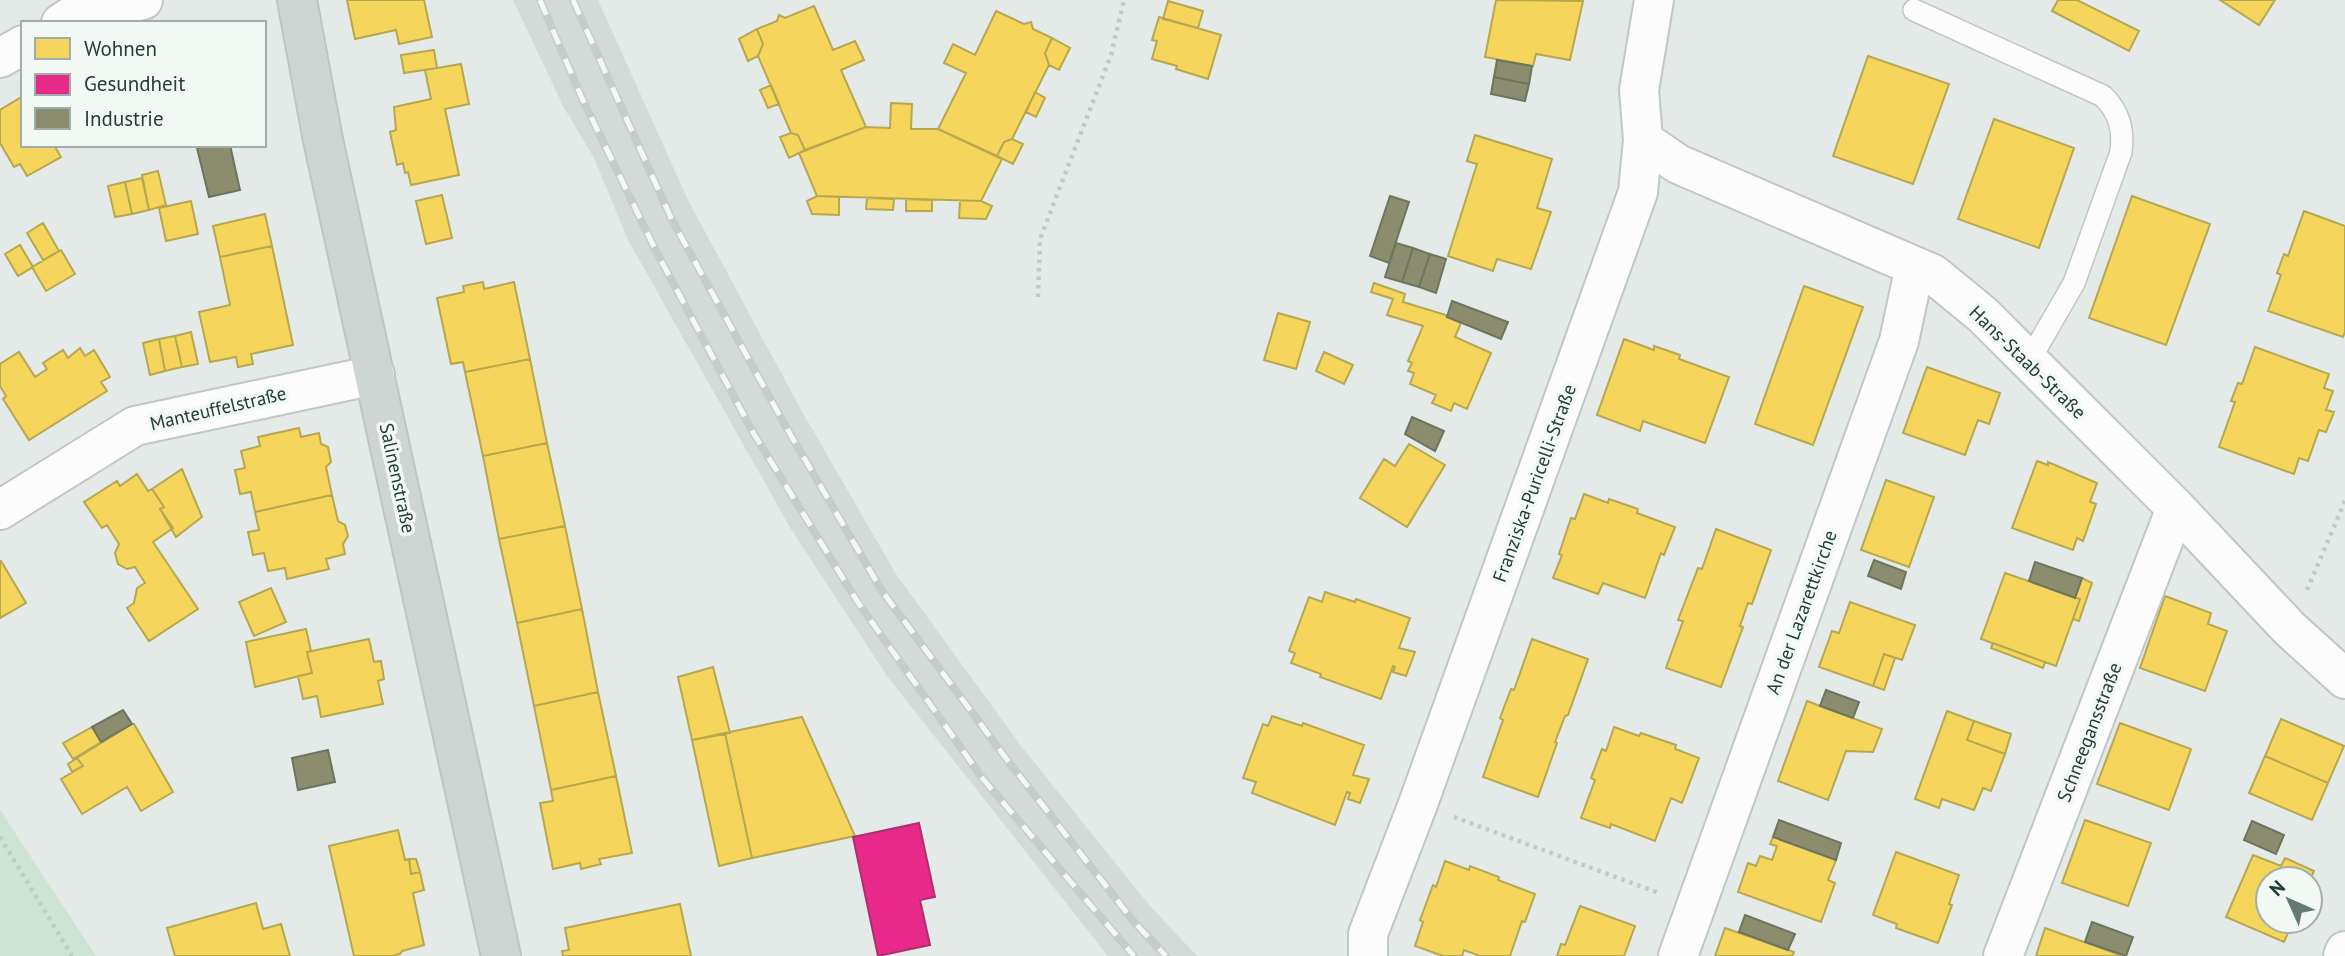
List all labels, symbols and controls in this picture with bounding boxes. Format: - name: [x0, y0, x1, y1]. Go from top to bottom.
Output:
- legend: [21, 21, 266, 147]
- text: Wohnen: [84, 35, 157, 62]
- text: Gesundheit: [84, 70, 185, 97]
- text: Industrie: [84, 105, 164, 132]
- street label: Hans-Staab-Straße: [1965, 300, 2091, 424]
- street label: Manteuffelstraße: [147, 381, 289, 435]
- street label: Franziska-Puricelli-Straße: [1487, 381, 1581, 585]
- street label: Salinenstraße: [375, 421, 421, 535]
- street label: An der Lazarettkirche: [1760, 527, 1842, 697]
- street label: Schneegansstraße: [2051, 659, 2127, 805]
- north arrow: [2254, 865, 2324, 935]
- text: N: [2264, 875, 2290, 901]

